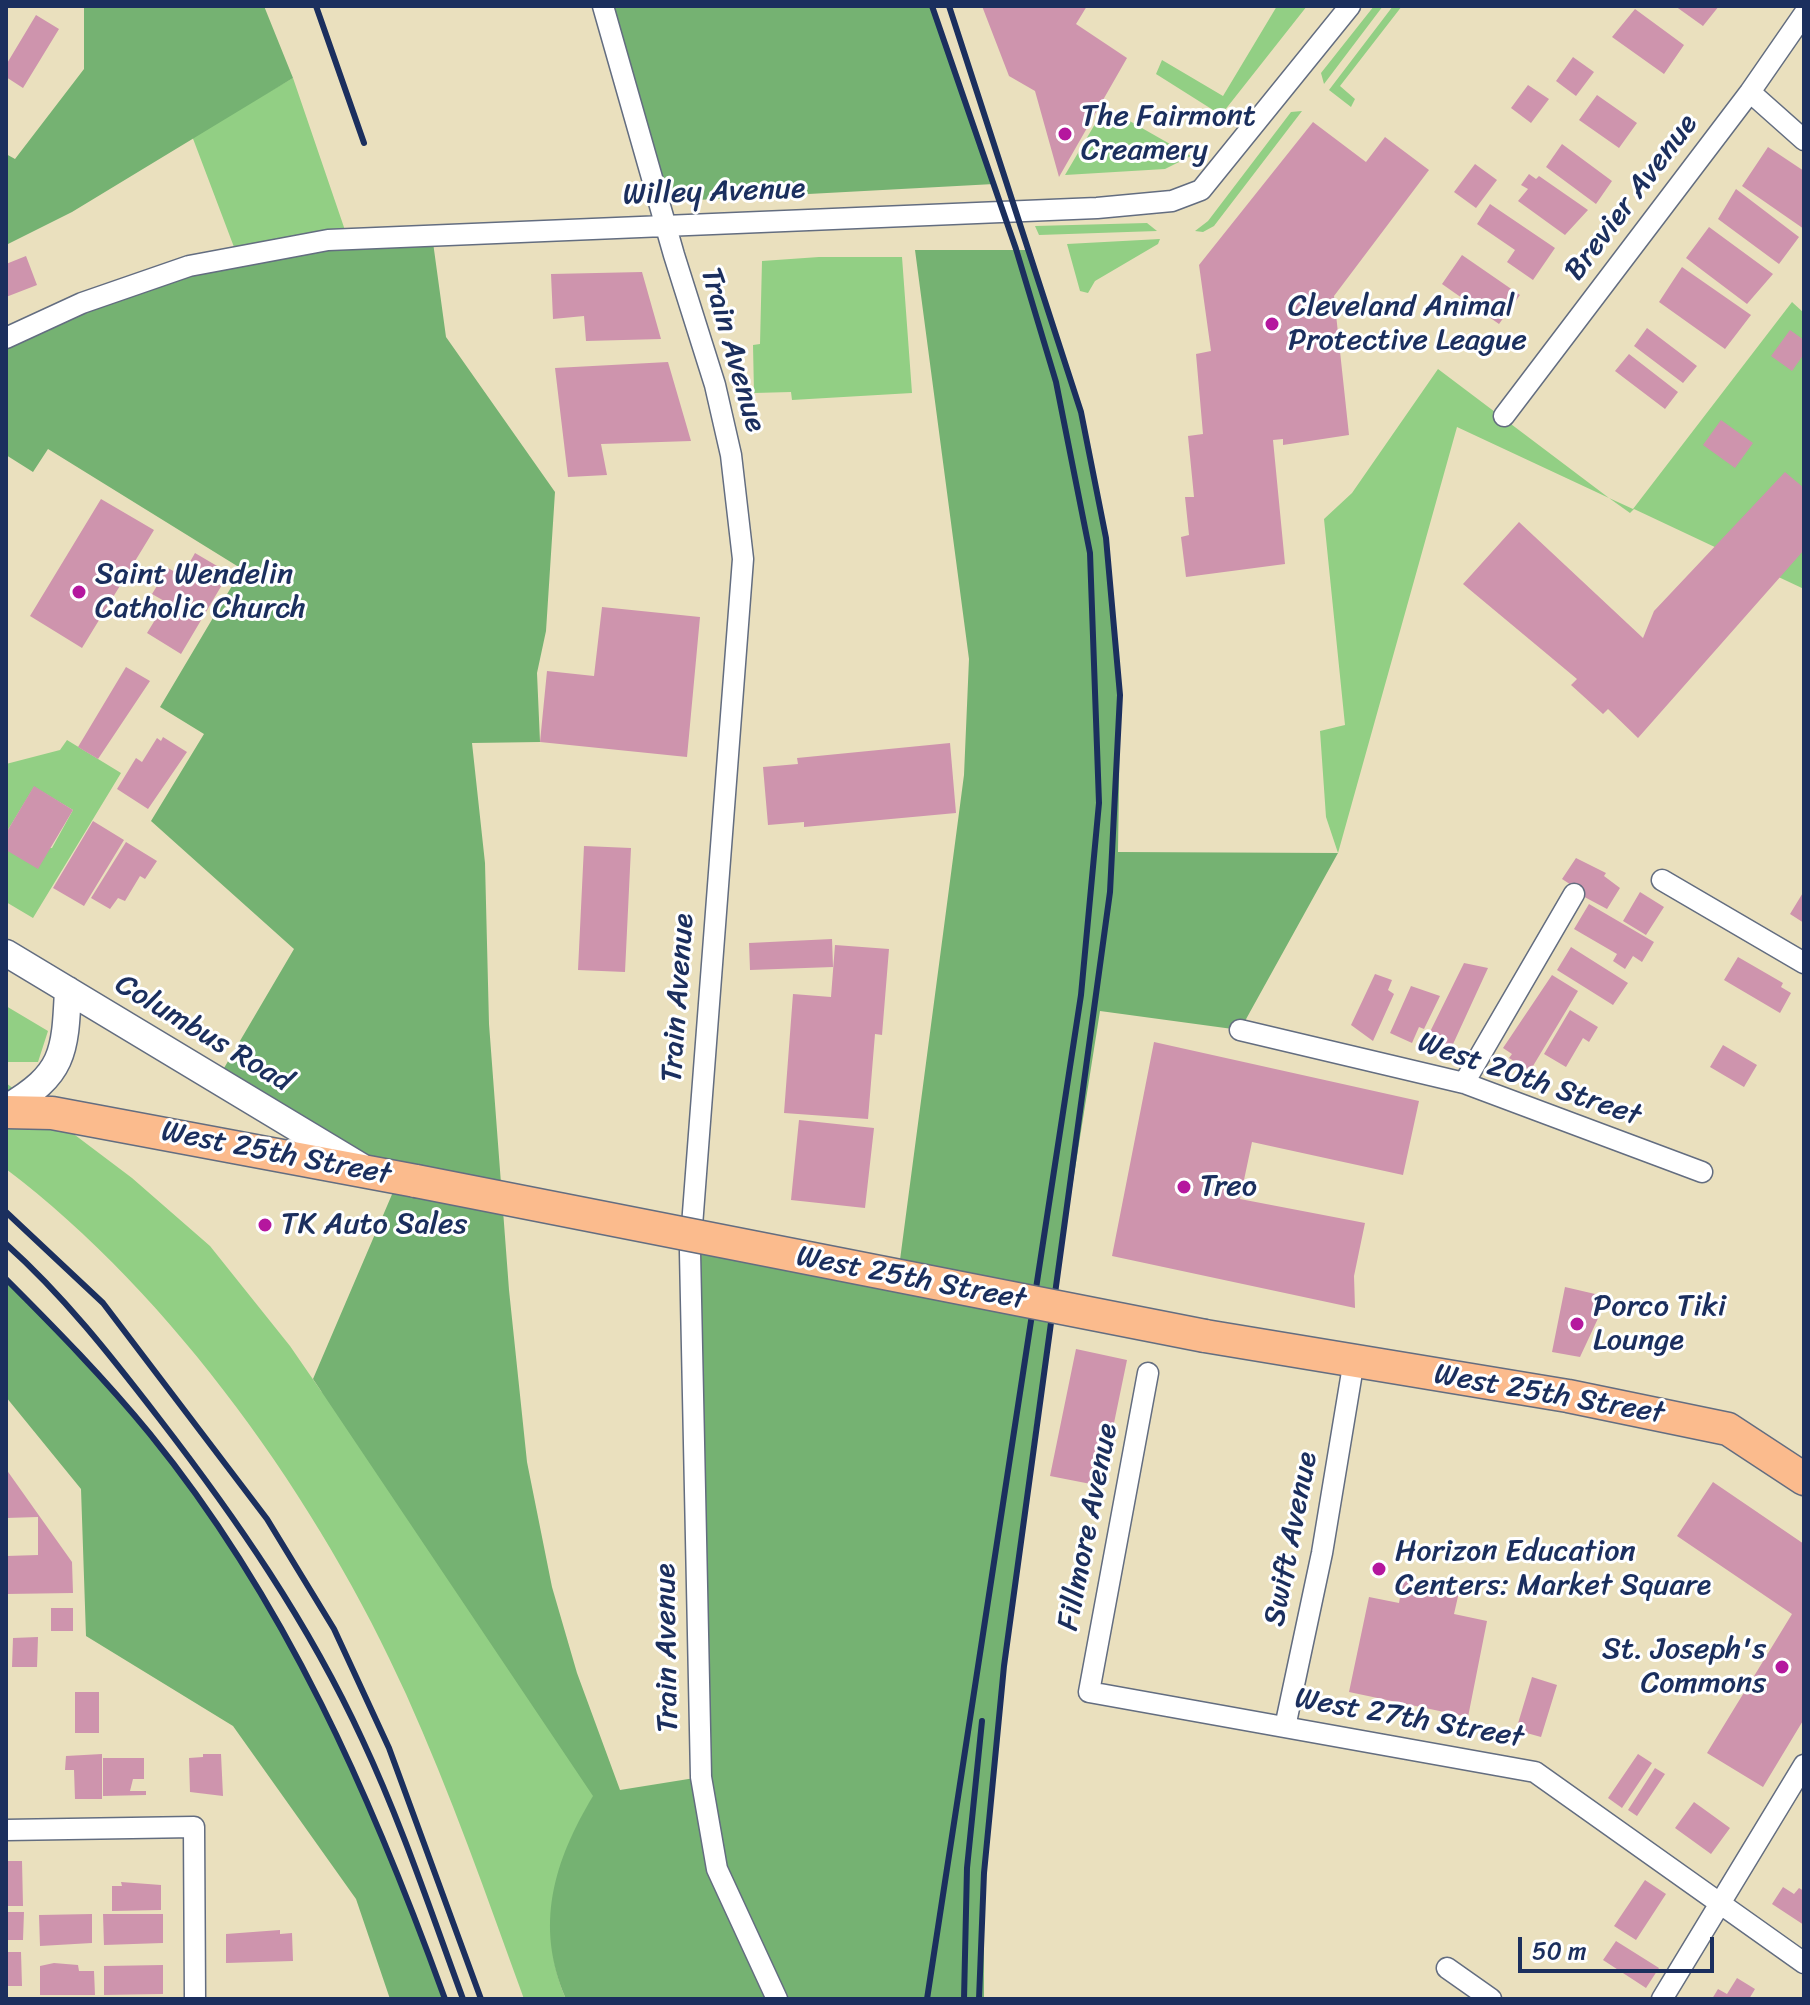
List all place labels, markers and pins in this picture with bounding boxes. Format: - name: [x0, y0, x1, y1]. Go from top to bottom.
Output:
- place label: The Fairmont Creamery: [1081, 99, 1256, 170]
- marker: The Fairmont Creamery: [1056, 125, 1074, 143]
- place label: Cleveland Animal Protective League: [1288, 289, 1527, 360]
- marker: Cleveland Animal Protective League: [1263, 315, 1281, 333]
- place label: Saint Wendelin Catholic Church: [95, 557, 306, 628]
- marker: Saint Wendelin Catholic Church: [70, 583, 88, 601]
- place label: Treo: [1200, 1169, 1257, 1205]
- marker: Treo: [1175, 1178, 1193, 1196]
- place label: TK Auto Sales: [281, 1207, 467, 1243]
- marker: TK Auto Sales: [256, 1216, 274, 1234]
- place label: Porco Tiki Lounge: [1593, 1289, 1726, 1360]
- marker: Porco Tiki Lounge: [1568, 1315, 1586, 1333]
- place label: Horizon Education Centers: Market Square: [1395, 1534, 1711, 1604]
- marker: Horizon Education Centers: Market Square: [1370, 1560, 1388, 1578]
- place label: St. Joseph's Commons: [1602, 1632, 1766, 1702]
- marker: St. Joseph's Commons: [1773, 1658, 1791, 1676]

